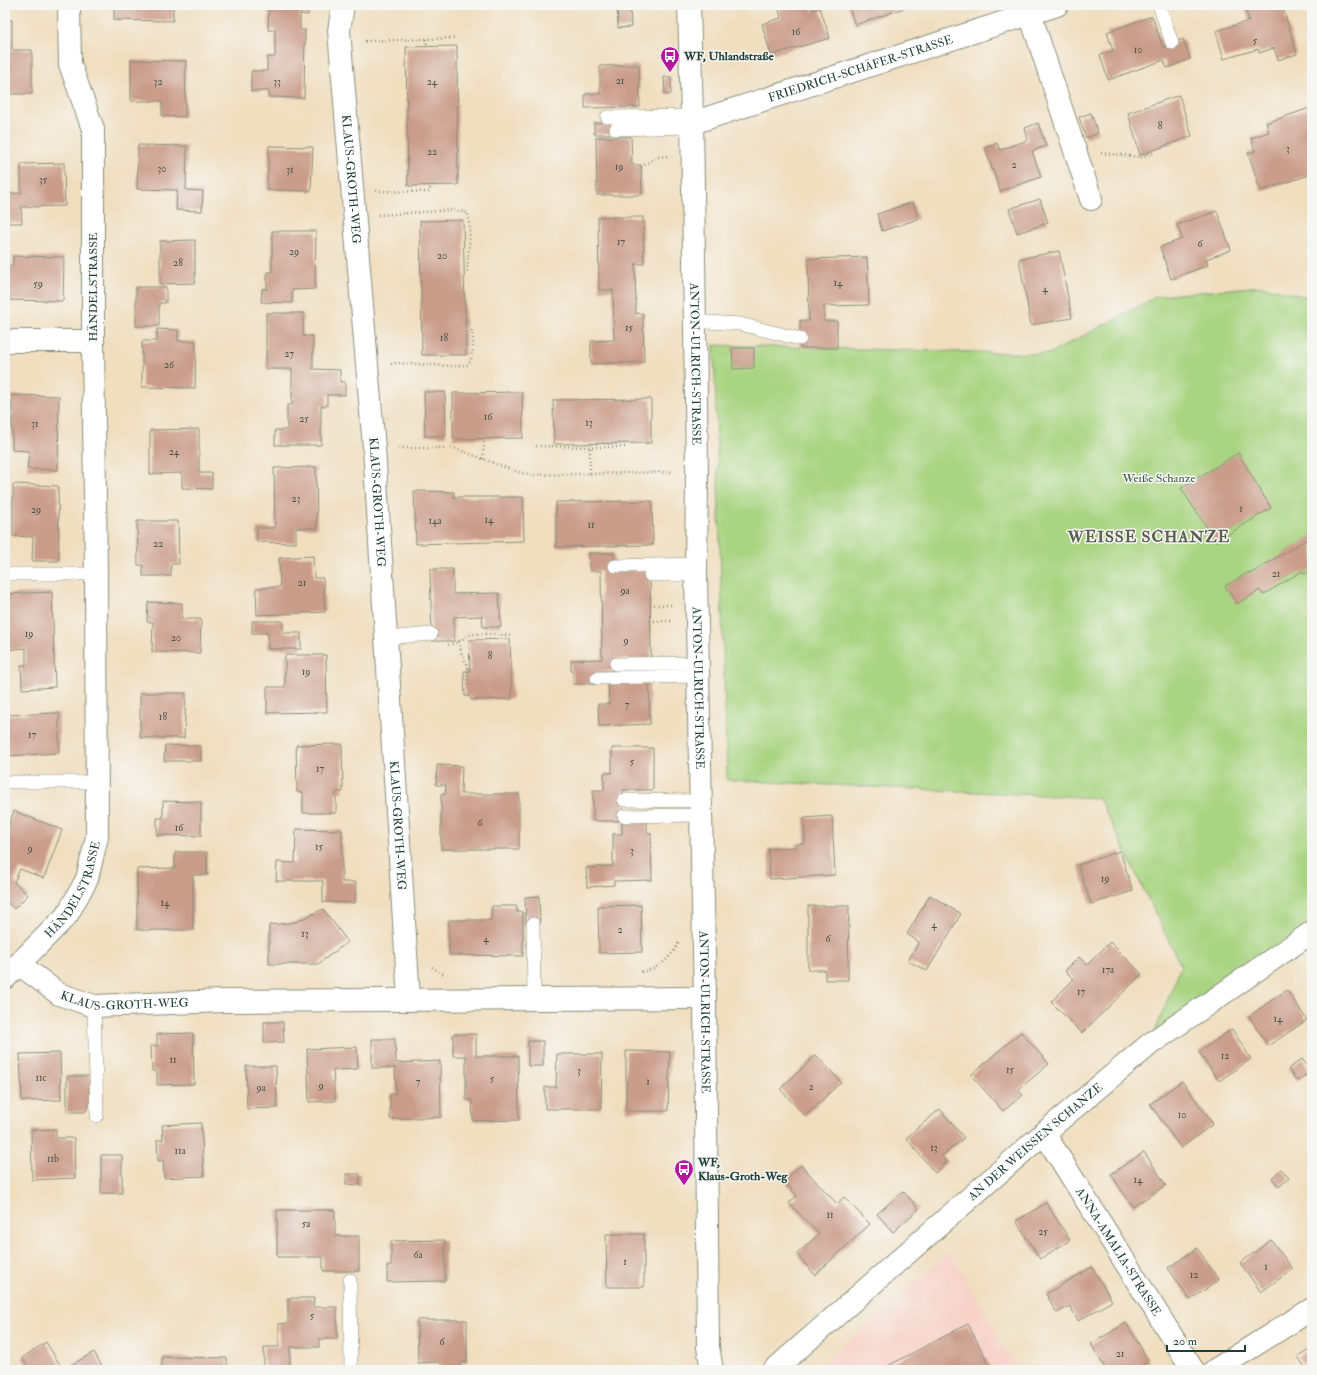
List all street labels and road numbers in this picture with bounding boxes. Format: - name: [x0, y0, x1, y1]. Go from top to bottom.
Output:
- street label: FRIEDRICH-SCHÄFER-STRASSE: [766, 32, 955, 106]
- street label: KLAUS-GROTH-WEG: [338, 114, 364, 244]
- street label: HÄNDELSTRASSE: [86, 232, 101, 341]
- street label: ANTON-ULRICH-STRASSE: [686, 282, 704, 446]
- street label: KLAUS-GROTH-WEG: [365, 437, 389, 567]
- street label: ANTON-ULRICH-STRASSE: [689, 606, 707, 770]
- street label: KLAUS-GROTH-WEG: [386, 760, 409, 891]
- street label: HÄNDELSTRASSE: [42, 839, 104, 941]
- street label: ANTON-ULRICH-STRASSE: [696, 929, 713, 1093]
- street label: KLAUS-GROTH-WEG: [59, 988, 189, 1014]
- street label: AN DER WEISSEN SCHANZE: [965, 1080, 1106, 1205]
- street label: ANNA-AMALIA-STRASSE: [1072, 1184, 1164, 1319]

